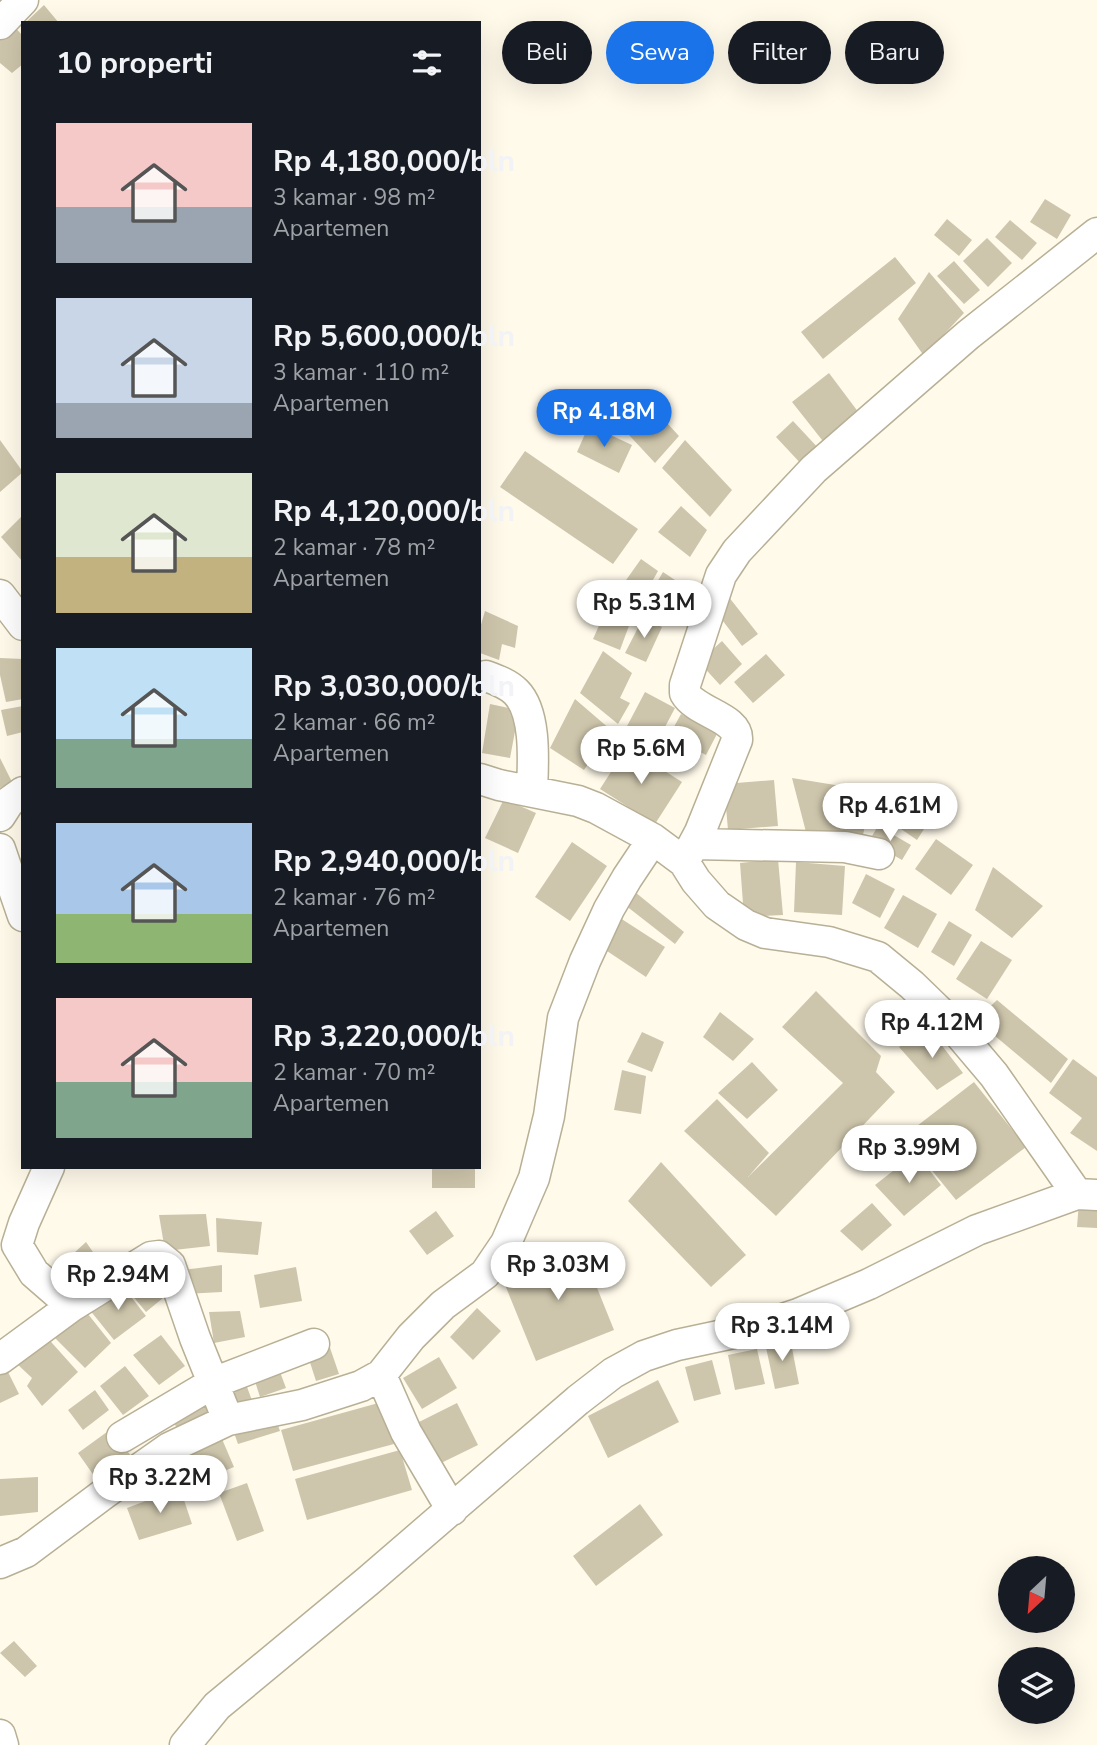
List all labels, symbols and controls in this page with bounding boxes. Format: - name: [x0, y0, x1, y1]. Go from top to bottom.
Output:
- chip: Beli: [502, 21, 592, 84]
- chip: Sewa: [606, 21, 714, 84]
- chip: Filter: [728, 21, 831, 84]
- chip: Baru: [845, 21, 944, 84]
- text: 10 properti: [56, 43, 213, 84]
- icon: filters: [408, 44, 446, 82]
- text: Rp 4,180,000/bln: [273, 141, 515, 182]
- icon: home: [112, 151, 196, 235]
- text: 3 kamar · 98 m²: [273, 182, 435, 213]
- text: Apartemen: [273, 213, 389, 244]
- text: Rp 5,600,000/bln: [273, 316, 515, 357]
- icon: home: [112, 326, 196, 410]
- text: 3 kamar · 110 m²: [273, 357, 449, 388]
- text: Apartemen: [273, 388, 389, 419]
- pin: Rp 4.18M: [532, 390, 676, 449]
- text: Rp 4.18M: [553, 396, 655, 427]
- text: Rp 4,120,000/bln: [273, 491, 515, 532]
- icon: home: [112, 501, 196, 585]
- text: 2 kamar · 78 m²: [273, 532, 435, 563]
- text: Apartemen: [273, 563, 389, 594]
- pin: Rp 5.31M: [572, 580, 716, 640]
- text: Rp 5.31M: [593, 587, 695, 618]
- text: Rp 3,030,000/bln: [273, 666, 515, 707]
- icon: home: [112, 676, 196, 760]
- text: 2 kamar · 66 m²: [273, 707, 435, 738]
- pin: Rp 5.6M: [576, 726, 706, 786]
- text: Rp 5.6M: [596, 733, 686, 764]
- text: Apartemen: [273, 738, 389, 769]
- pin: Rp 4.61M: [818, 784, 962, 843]
- text: Rp 4.61M: [839, 790, 941, 821]
- text: Rp 2,940,000/bln: [273, 841, 515, 882]
- icon: home: [112, 851, 196, 935]
- text: 2 kamar · 76 m²: [273, 882, 435, 913]
- text: Apartemen: [273, 913, 389, 944]
- pin: Rp 4.12M: [860, 1000, 1004, 1060]
- text: Rp 4.12M: [881, 1007, 983, 1038]
- text: Rp 3,220,000/bln: [273, 1016, 515, 1057]
- icon: home: [112, 1026, 196, 1110]
- text: 2 kamar · 70 m²: [273, 1057, 435, 1088]
- text: Apartemen: [273, 1088, 389, 1119]
- pin: Rp 3.99M: [837, 1126, 981, 1185]
- text: Rp 3.99M: [858, 1132, 960, 1163]
- pin: Rp 3.03M: [486, 1242, 630, 1302]
- text: Rp 3.03M: [507, 1249, 609, 1280]
- pin: Rp 2.94M: [46, 1252, 190, 1312]
- text: Rp 2.94M: [67, 1259, 169, 1290]
- pin: Rp 3.14M: [710, 1304, 854, 1363]
- text: Rp 3.14M: [731, 1310, 833, 1341]
- pin: Rp 3.22M: [88, 1456, 232, 1515]
- text: Rp 3.22M: [109, 1462, 211, 1493]
- north arrow: [998, 1556, 1074, 1633]
- map controls: [998, 1556, 1075, 1724]
- button: layers: [998, 1647, 1075, 1724]

